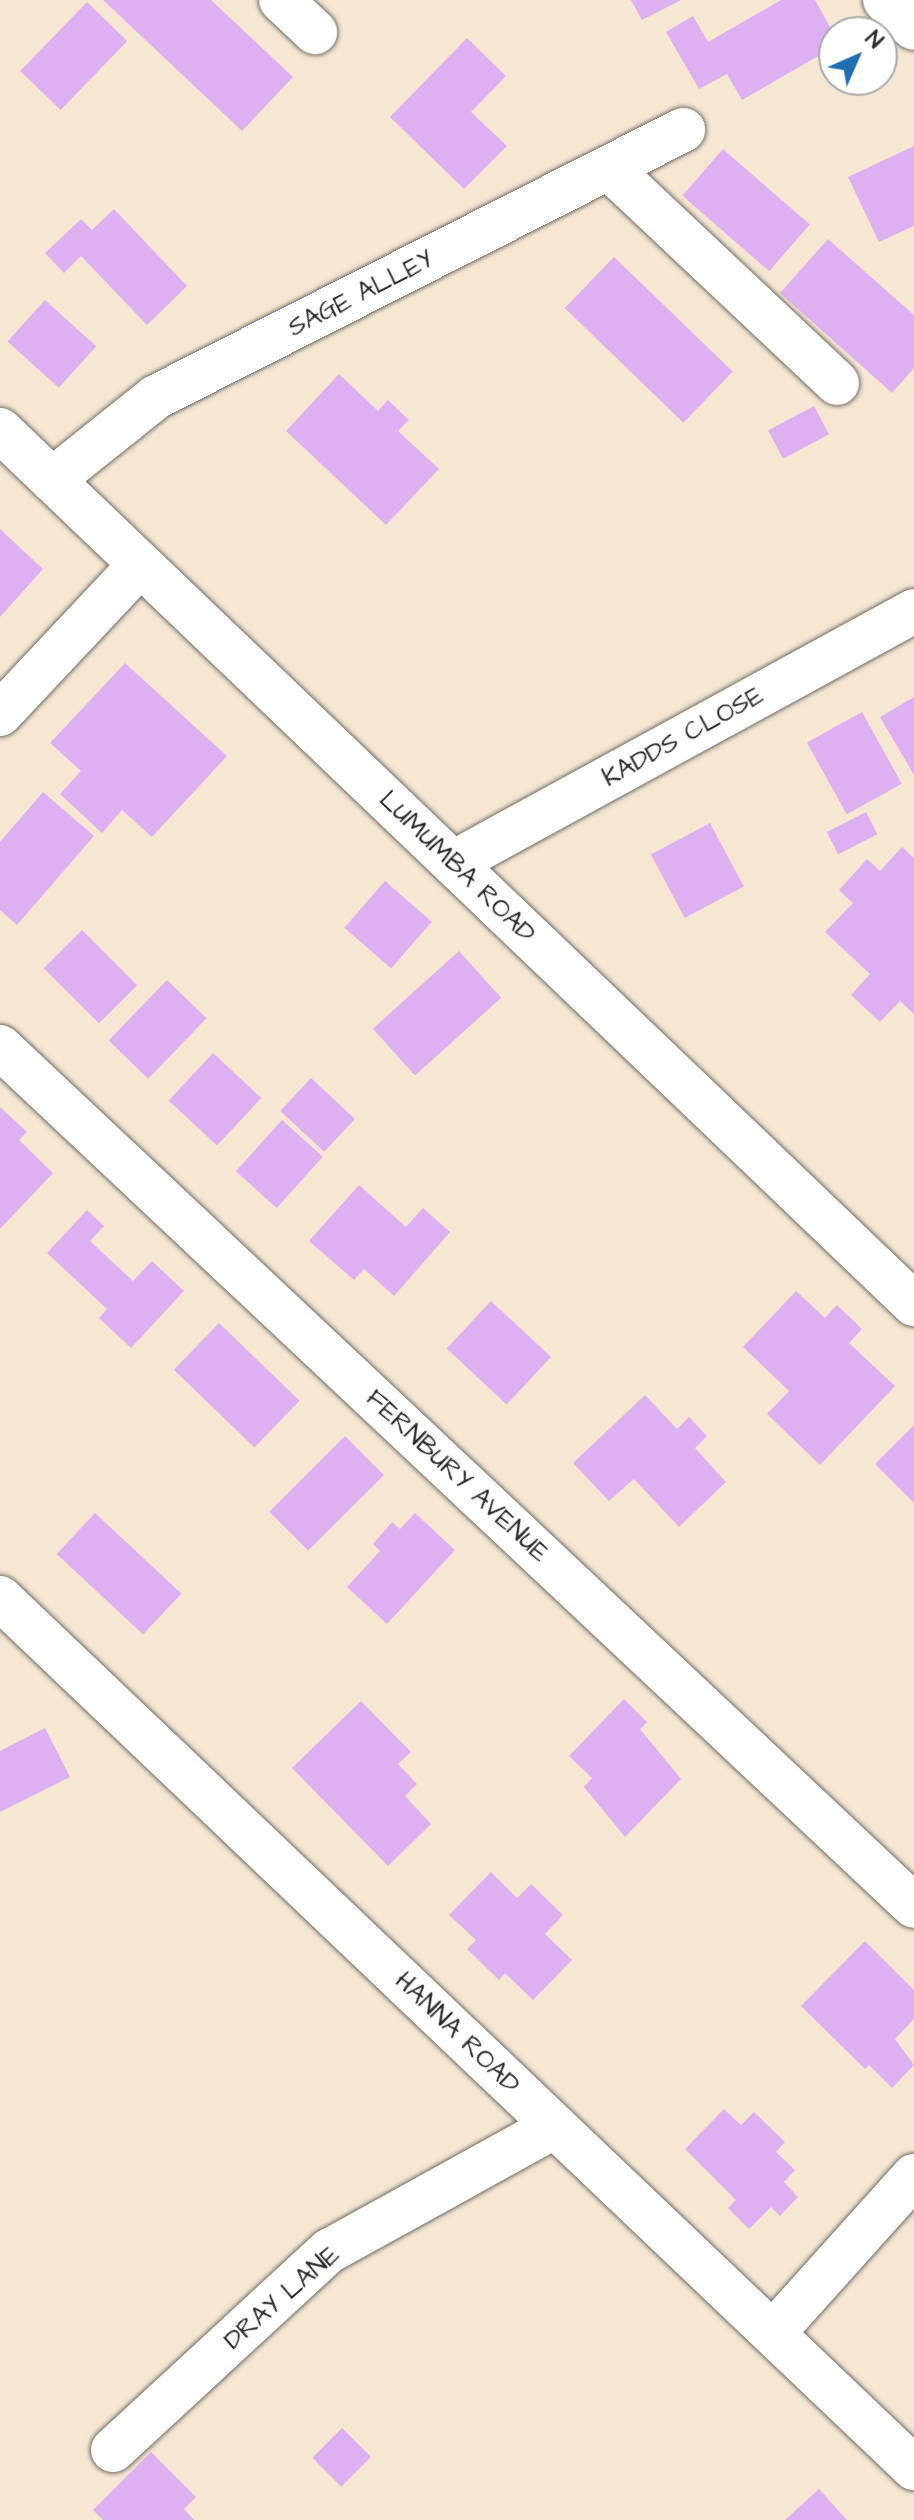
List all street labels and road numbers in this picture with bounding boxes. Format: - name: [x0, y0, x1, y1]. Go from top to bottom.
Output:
- street label: SAGE ALLEY: [283, 244, 439, 344]
- street label: KADDS CLOSE: [597, 680, 769, 794]
- street label: LUMUMBA ROAD: [372, 784, 542, 950]
- street label: FERNBURY AVENUE: [359, 1383, 555, 1569]
- street label: HANNA ROAD: [388, 1966, 526, 2100]
- street label: DRAY LANE: [218, 2239, 346, 2357]

